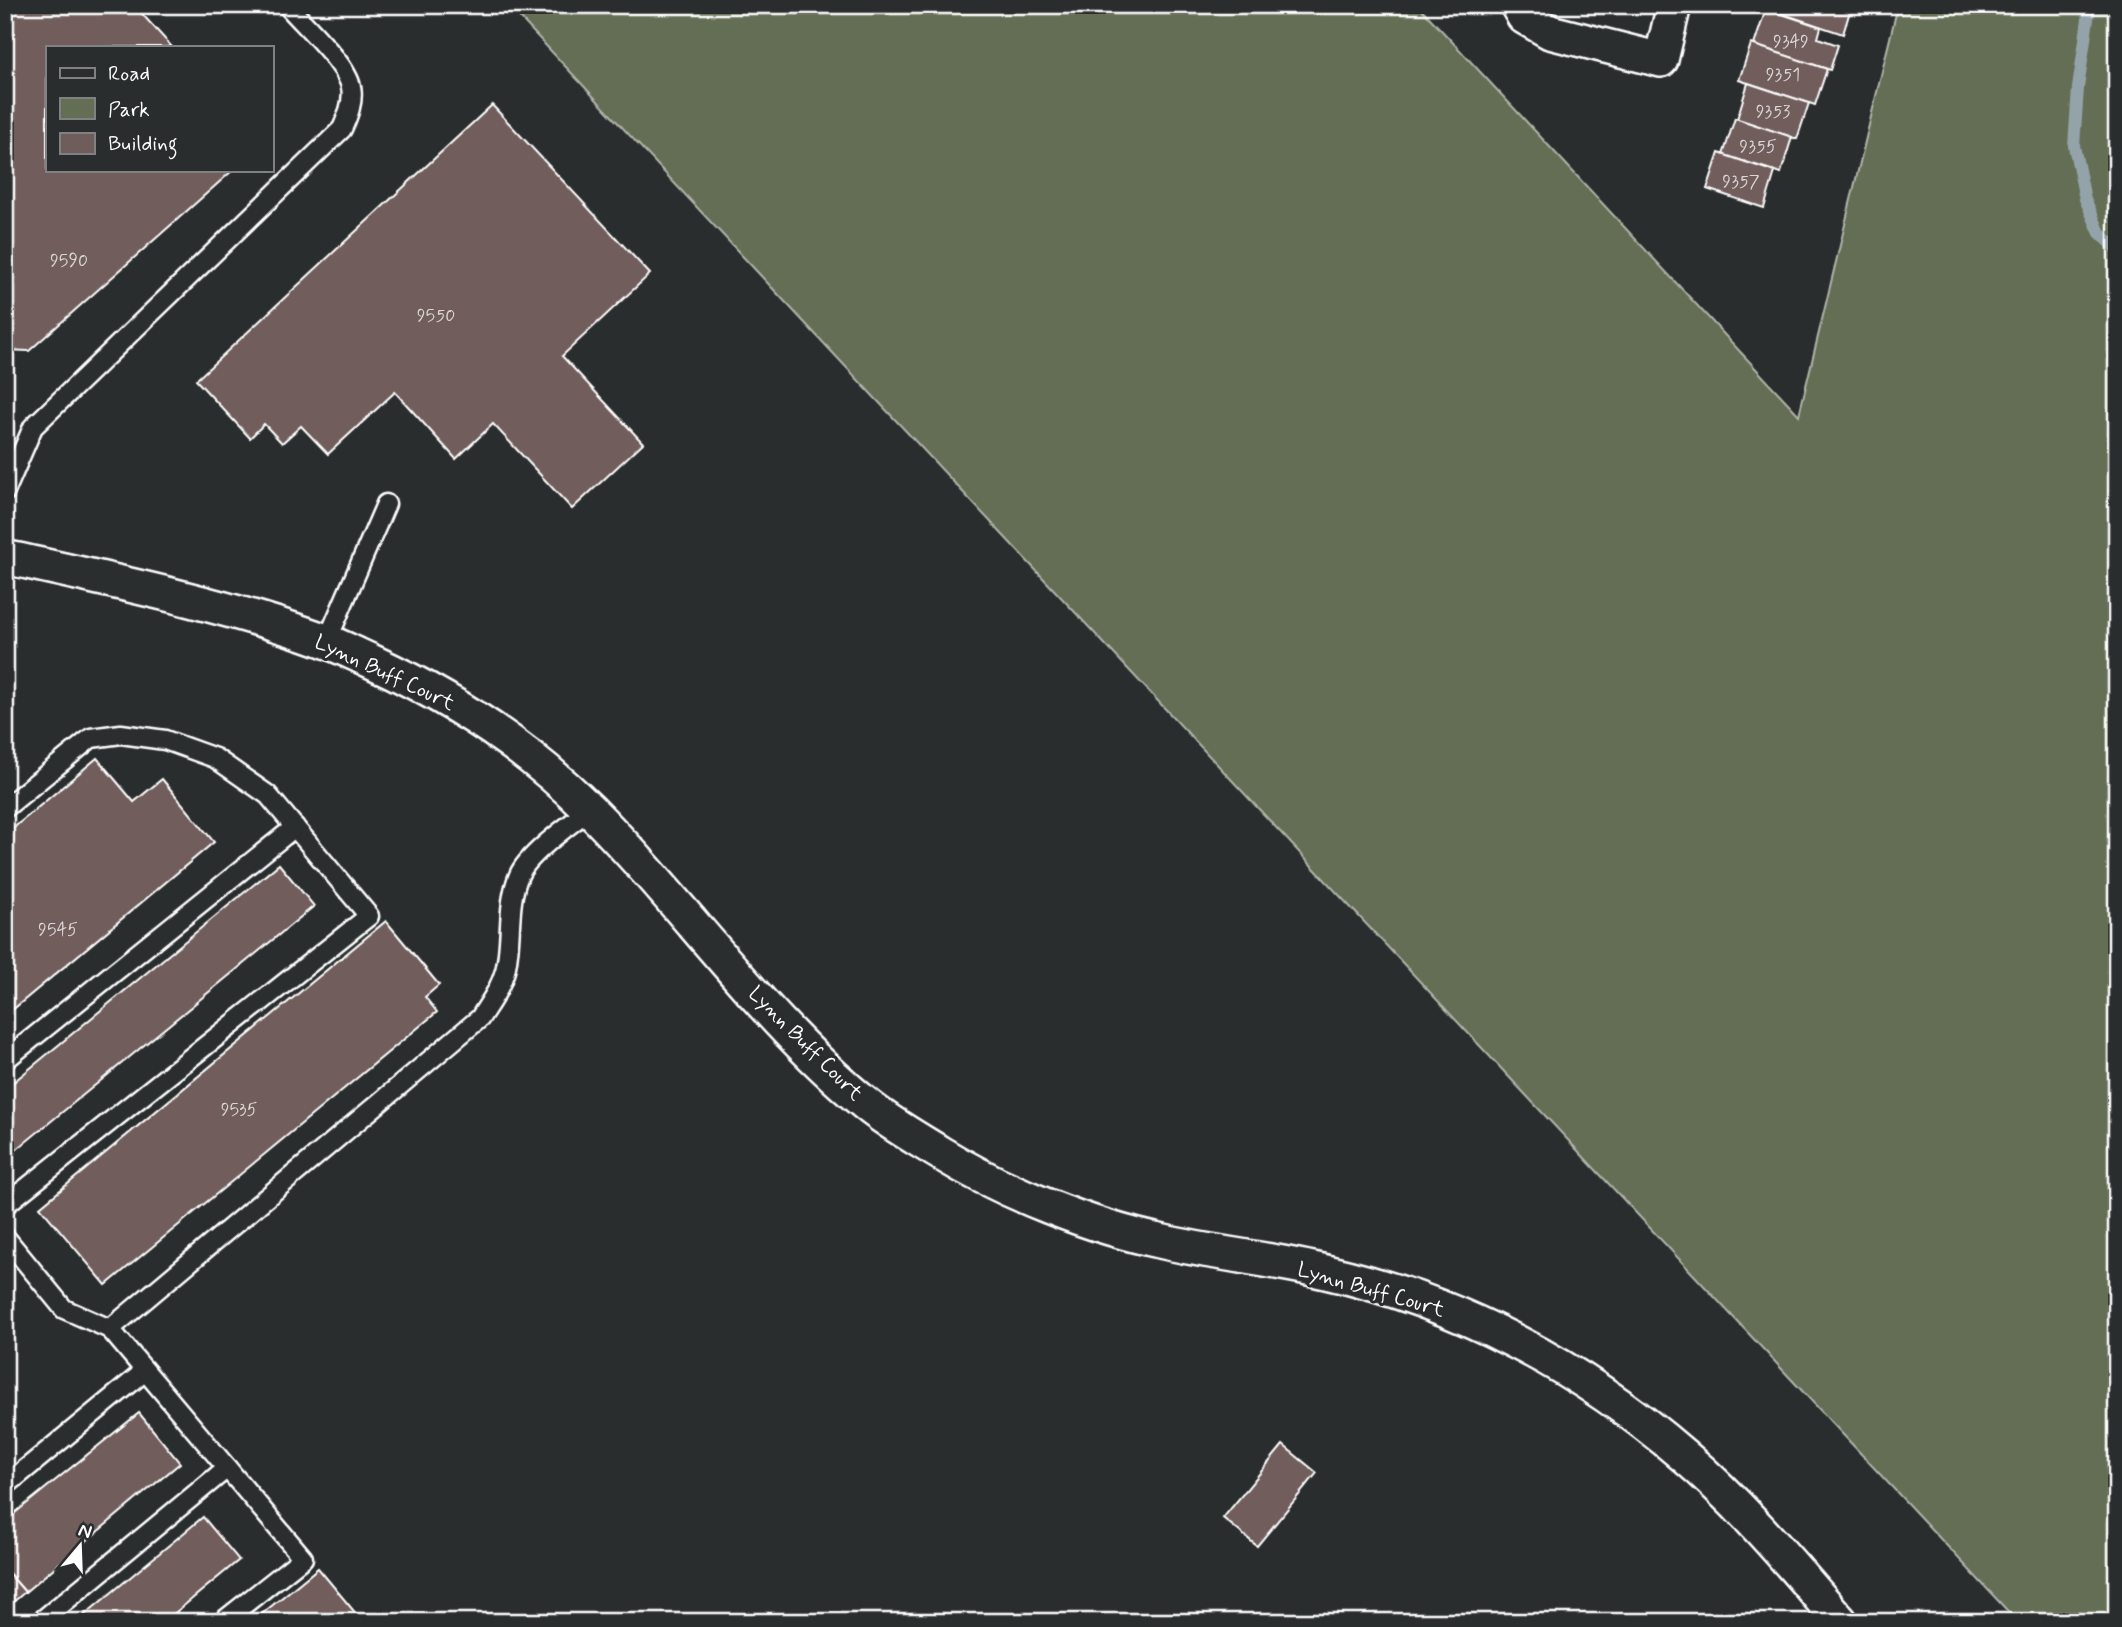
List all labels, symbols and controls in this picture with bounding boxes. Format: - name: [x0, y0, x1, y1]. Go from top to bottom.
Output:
- house number: 9349: [1773, 30, 1809, 54]
- legend: [46, 46, 273, 172]
- text: Road: [108, 60, 150, 88]
- house number: 9351: [1766, 63, 1800, 87]
- text: Park: [108, 96, 150, 124]
- house number: 9353: [1756, 100, 1790, 124]
- text: Building: [108, 130, 178, 160]
- house number: 9355: [1739, 135, 1777, 159]
- house number: 9357: [1722, 170, 1760, 194]
- house number: 9590: [50, 249, 88, 273]
- house number: 9550: [417, 304, 455, 328]
- street label: Lynn Buff Court: [310, 628, 460, 718]
- house number: 9545: [38, 918, 78, 942]
- street label: Lynn Buff Court: [742, 980, 869, 1108]
- house number: 9535: [221, 1098, 257, 1122]
- street label: Lynn Buff Court: [1294, 1256, 1448, 1325]
- north arrow: [46, 1512, 116, 1582]
- text: N: [75, 1517, 95, 1545]

